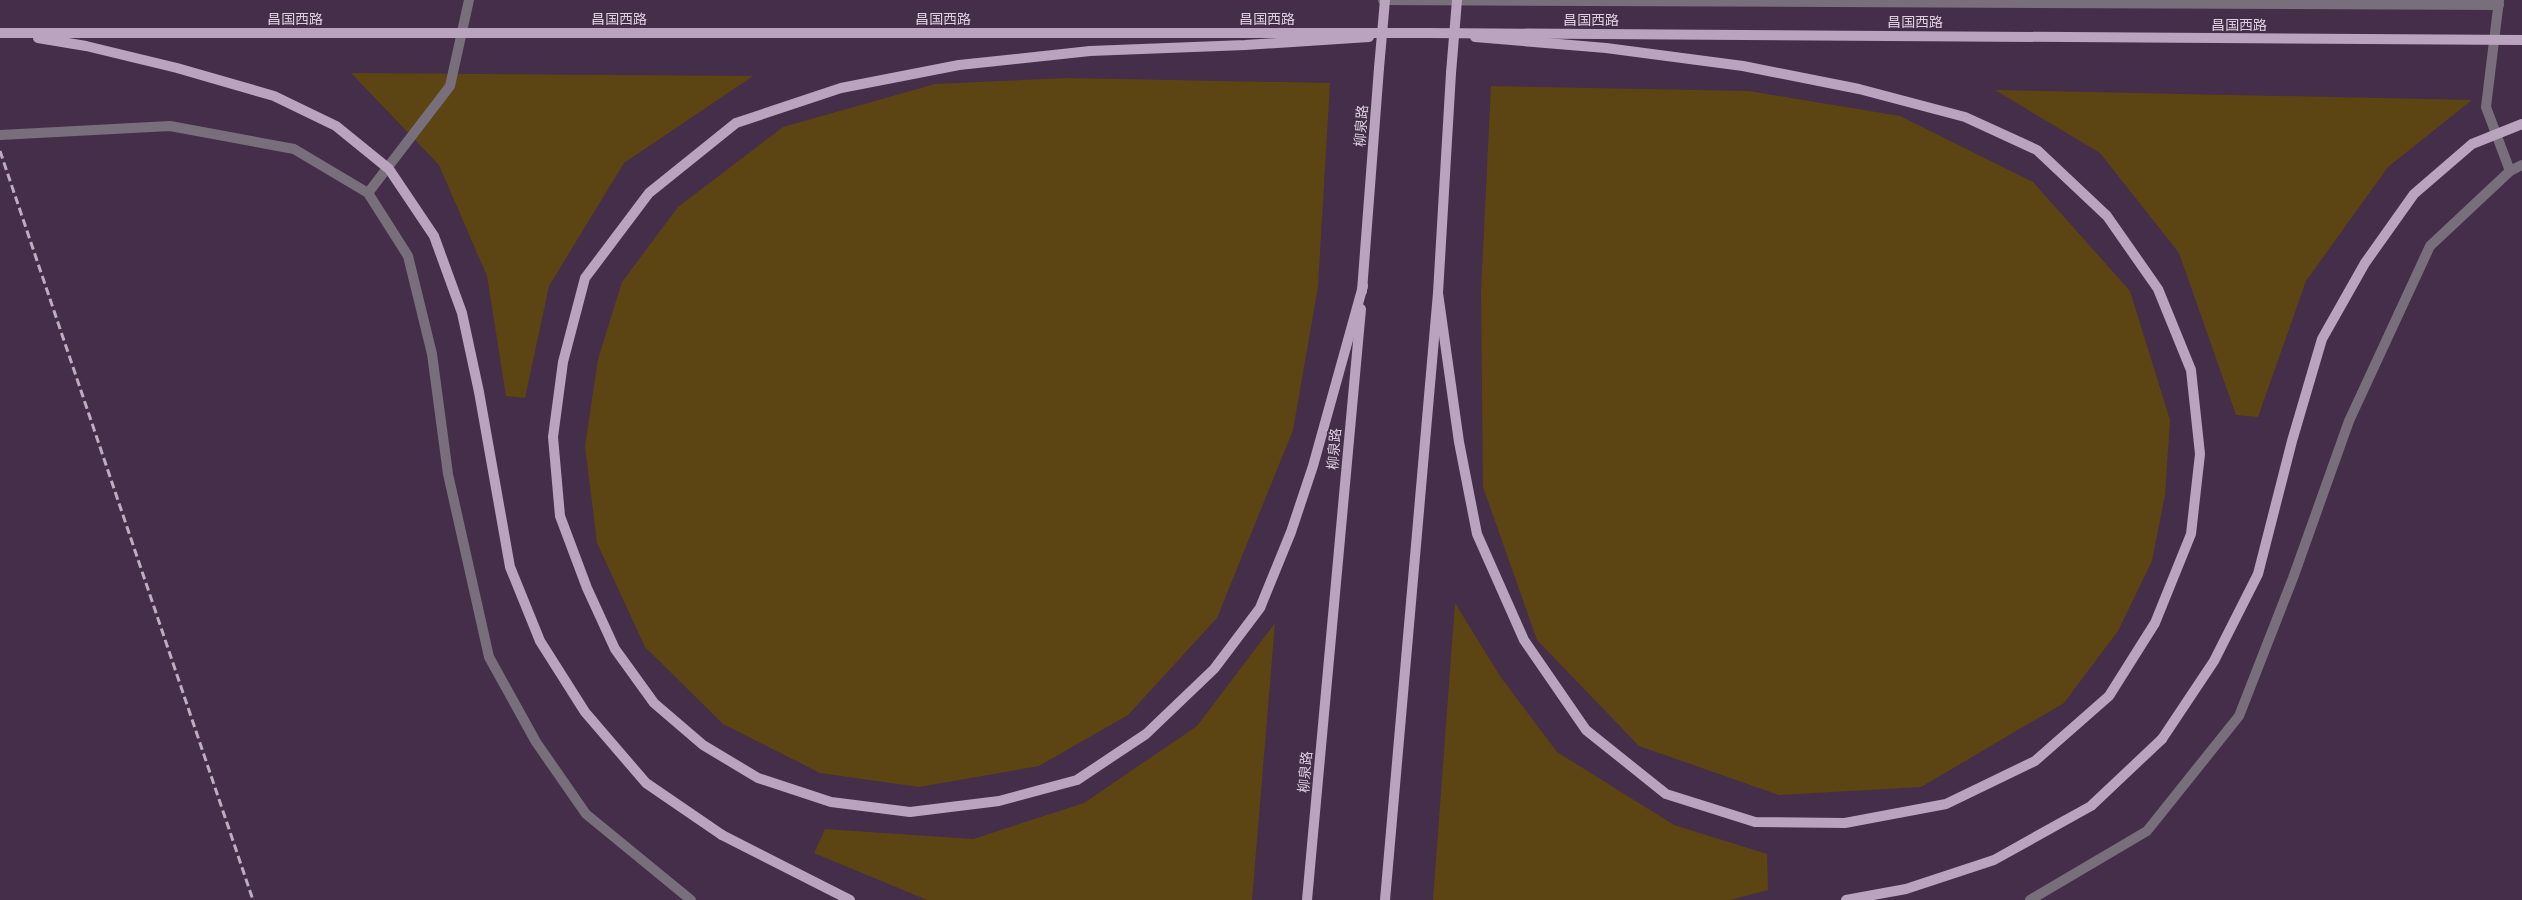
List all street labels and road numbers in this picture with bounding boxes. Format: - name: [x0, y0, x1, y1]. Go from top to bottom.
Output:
- street label: 昌国西路: [267, 10, 323, 27]
- street label: 昌国西路: [591, 10, 647, 27]
- street label: 昌国西路: [915, 10, 971, 27]
- street label: 昌国西路: [1239, 10, 1295, 27]
- street label: 昌国西路: [1563, 11, 1619, 28]
- street label: 昌国西路: [1887, 13, 1943, 30]
- street label: 昌国西路: [2211, 16, 2267, 33]
- street label: 柳泉路: [1351, 104, 1370, 148]
- street label: 柳泉路: [1323, 427, 1344, 471]
- street label: 柳泉路: [1294, 750, 1315, 794]

